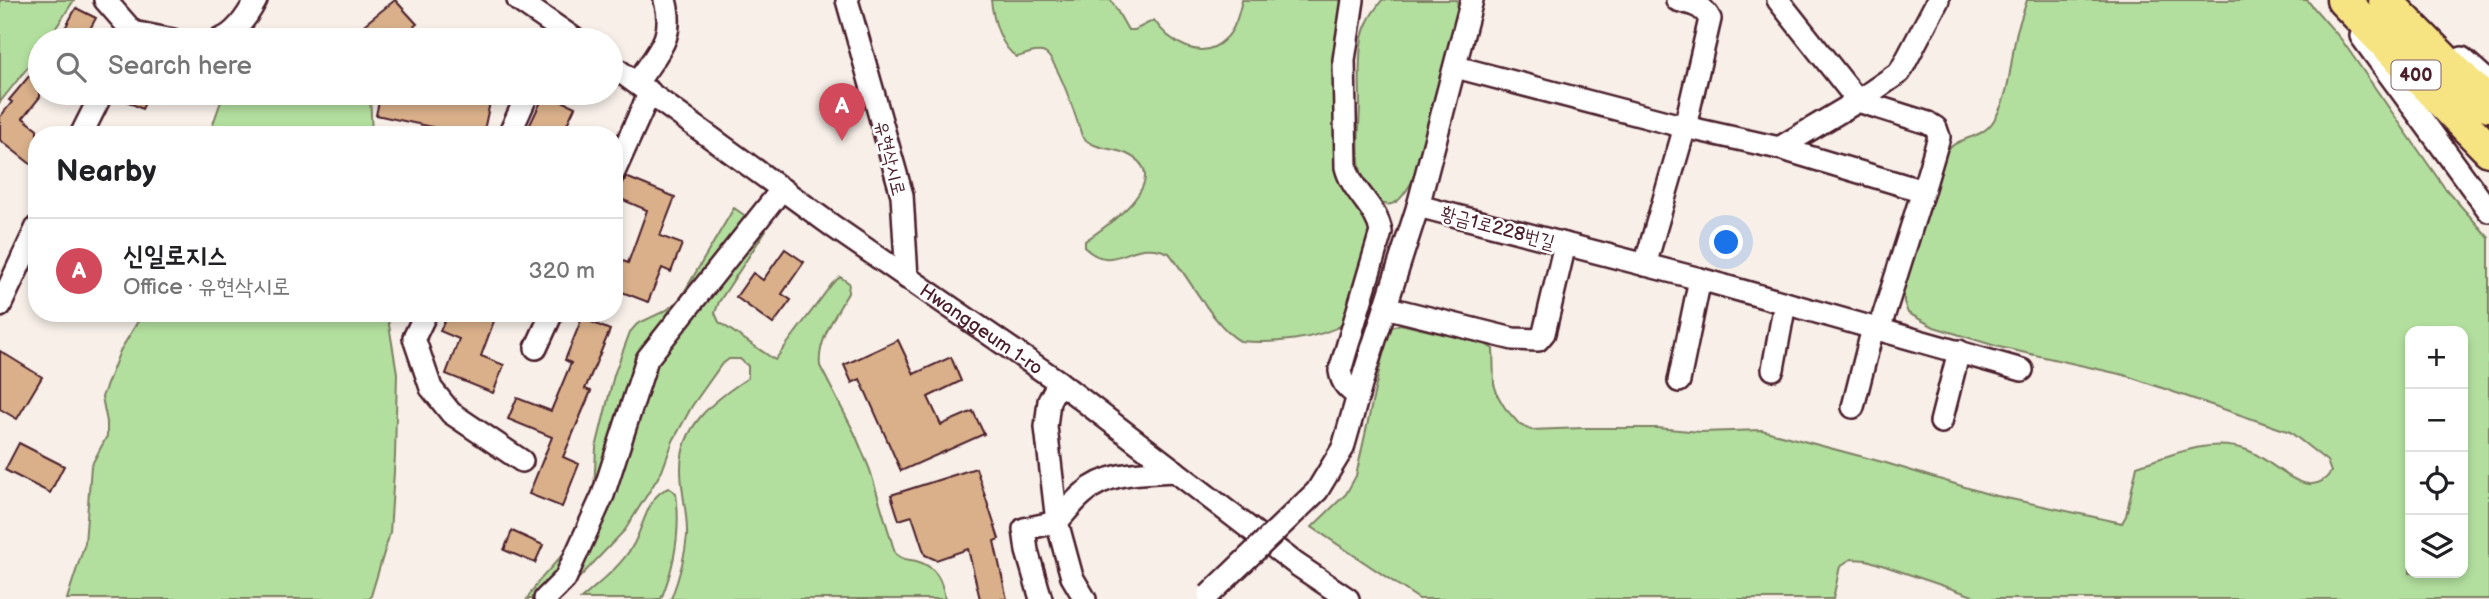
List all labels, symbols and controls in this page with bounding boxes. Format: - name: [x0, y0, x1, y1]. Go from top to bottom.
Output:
- search box: [28, 28, 623, 105]
- icon: search: [52, 48, 90, 86]
- text: Search here: [108, 51, 252, 82]
- road number: 400: [2392, 60, 2440, 90]
- pin: A: [819, 83, 865, 141]
- street label: 유현삭시로: [869, 118, 910, 198]
- text: Nearby: [56, 154, 156, 190]
- street label: 황금1로228번길: [1438, 202, 1557, 255]
- your location: [1709, 225, 1743, 259]
- text: 신일로지스: [123, 241, 228, 272]
- text: A: [72, 257, 86, 285]
- text: 320 m: [529, 257, 595, 285]
- text: Office · 유현삭시로: [123, 273, 290, 301]
- street label: Hwanggeum 1-ro: [915, 280, 1047, 380]
- map controls: [2405, 326, 2468, 578]
- button: +: [2405, 326, 2468, 389]
- button: −: [2405, 389, 2468, 452]
- button: locate: [2405, 452, 2468, 515]
- button: layers: [2405, 515, 2468, 578]

